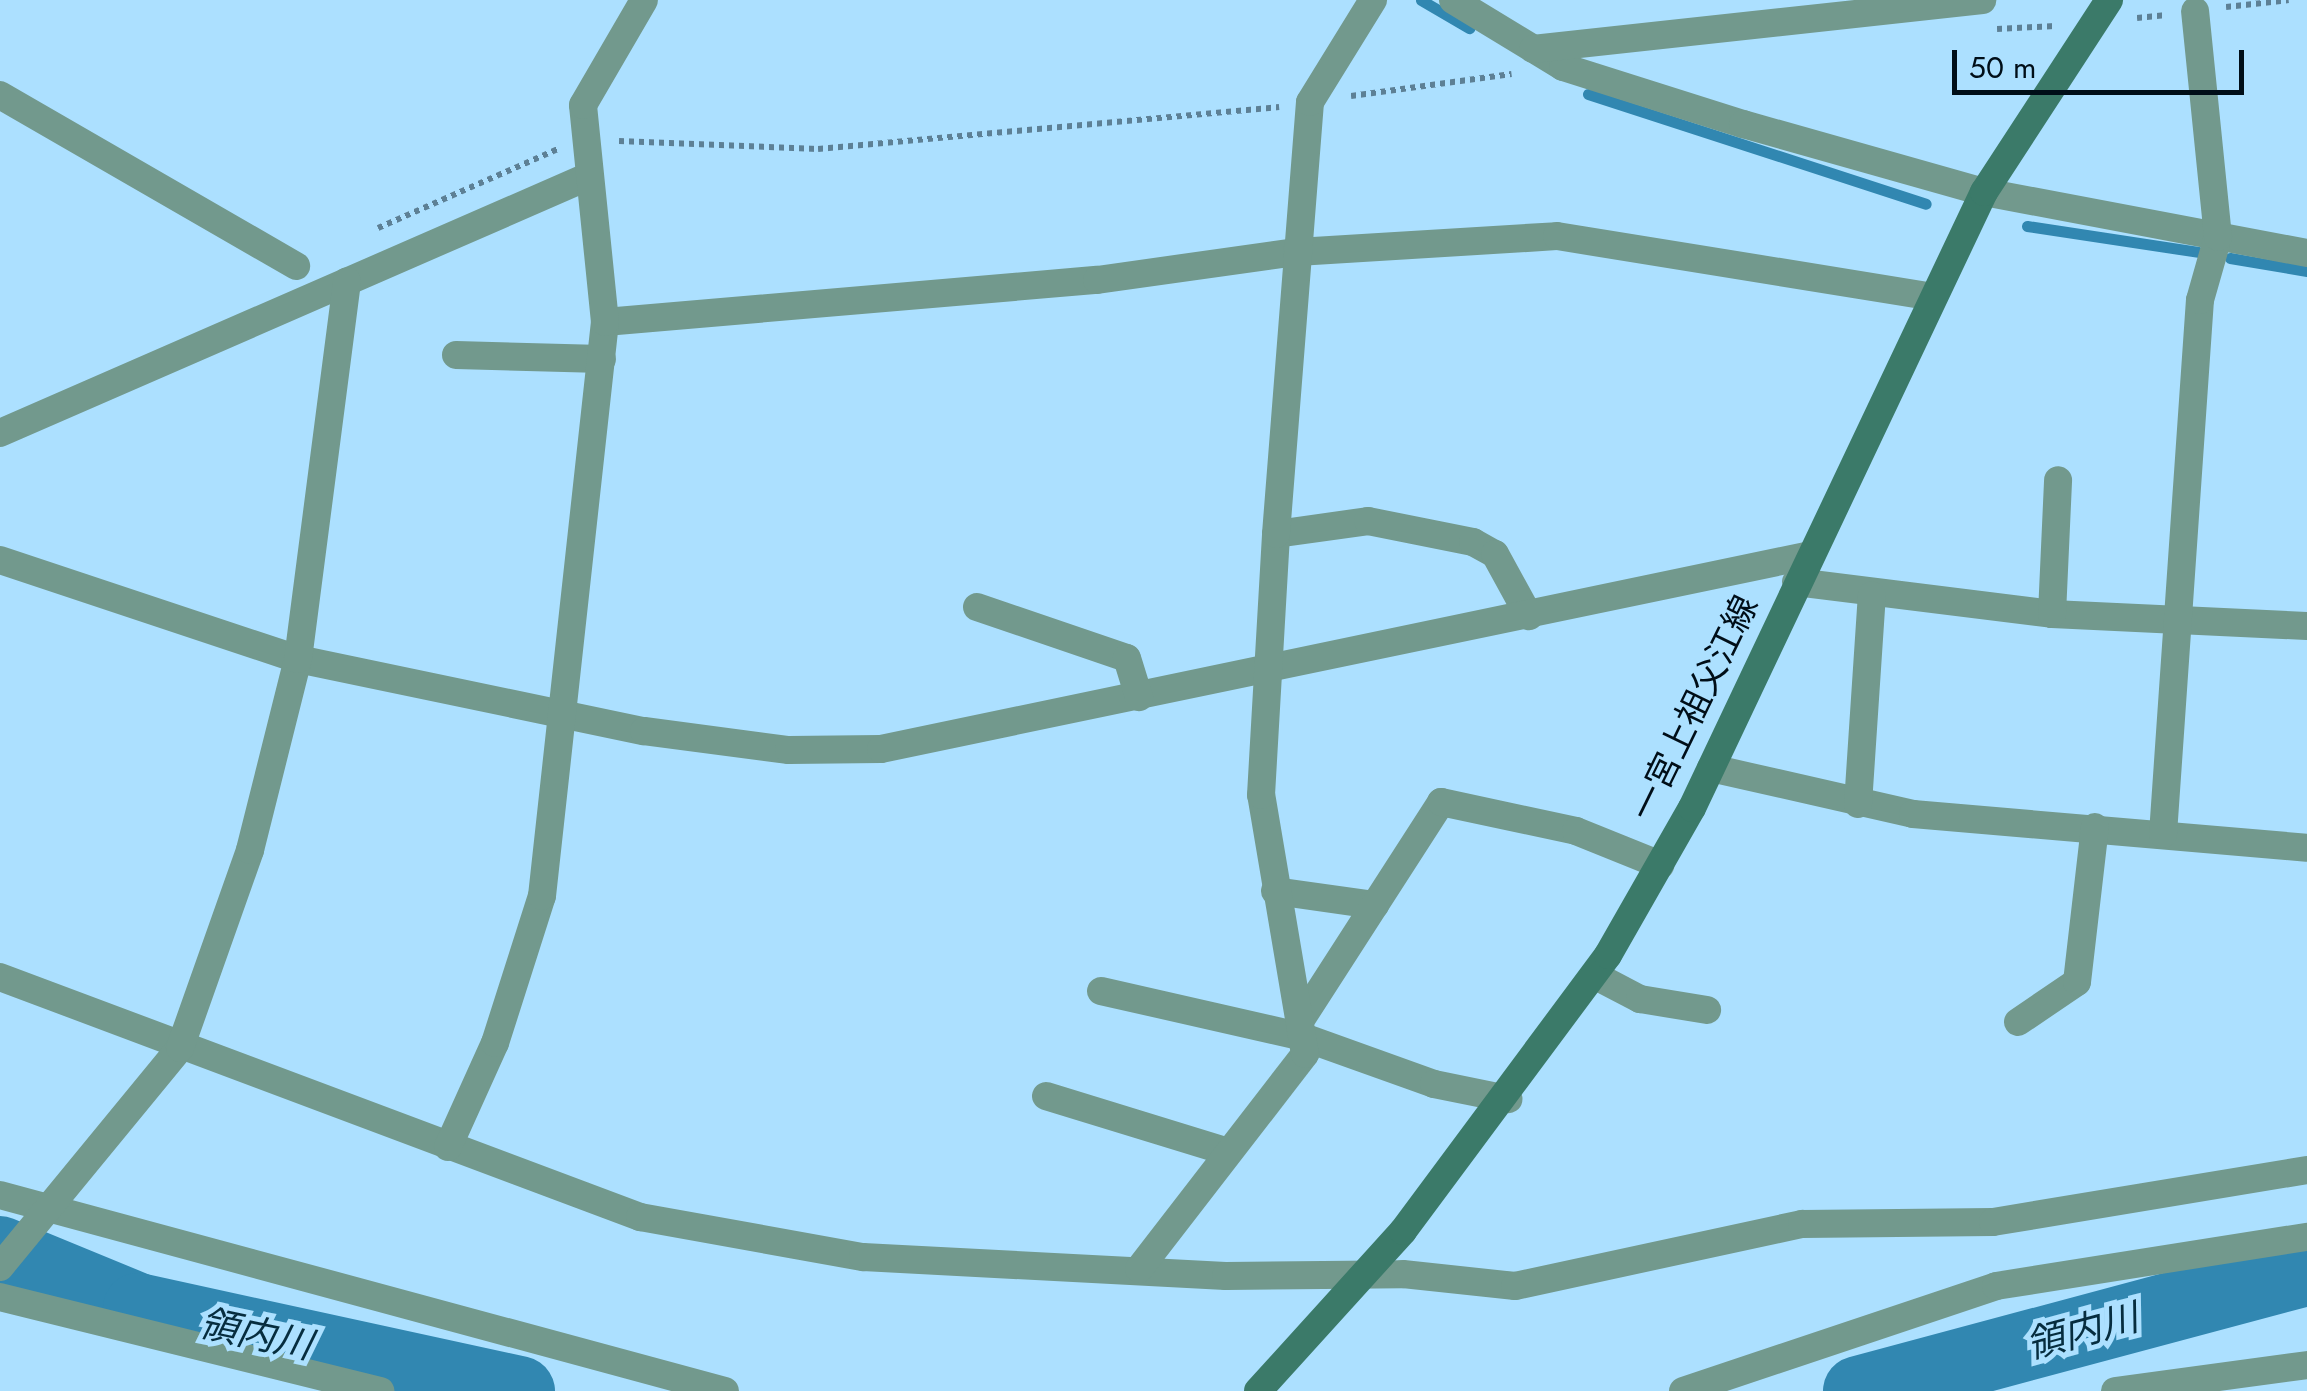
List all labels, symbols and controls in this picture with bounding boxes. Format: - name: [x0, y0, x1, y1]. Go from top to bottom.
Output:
- scale bar: [1957, 30, 2250, 92]
- text: 50 m: [1969, 46, 2036, 89]
- street label: 一宮上祖父江線: [1621, 589, 1767, 827]
- water label: 領内川: [2021, 1294, 2143, 1368]
- water label: 領内川: [196, 1300, 316, 1368]

